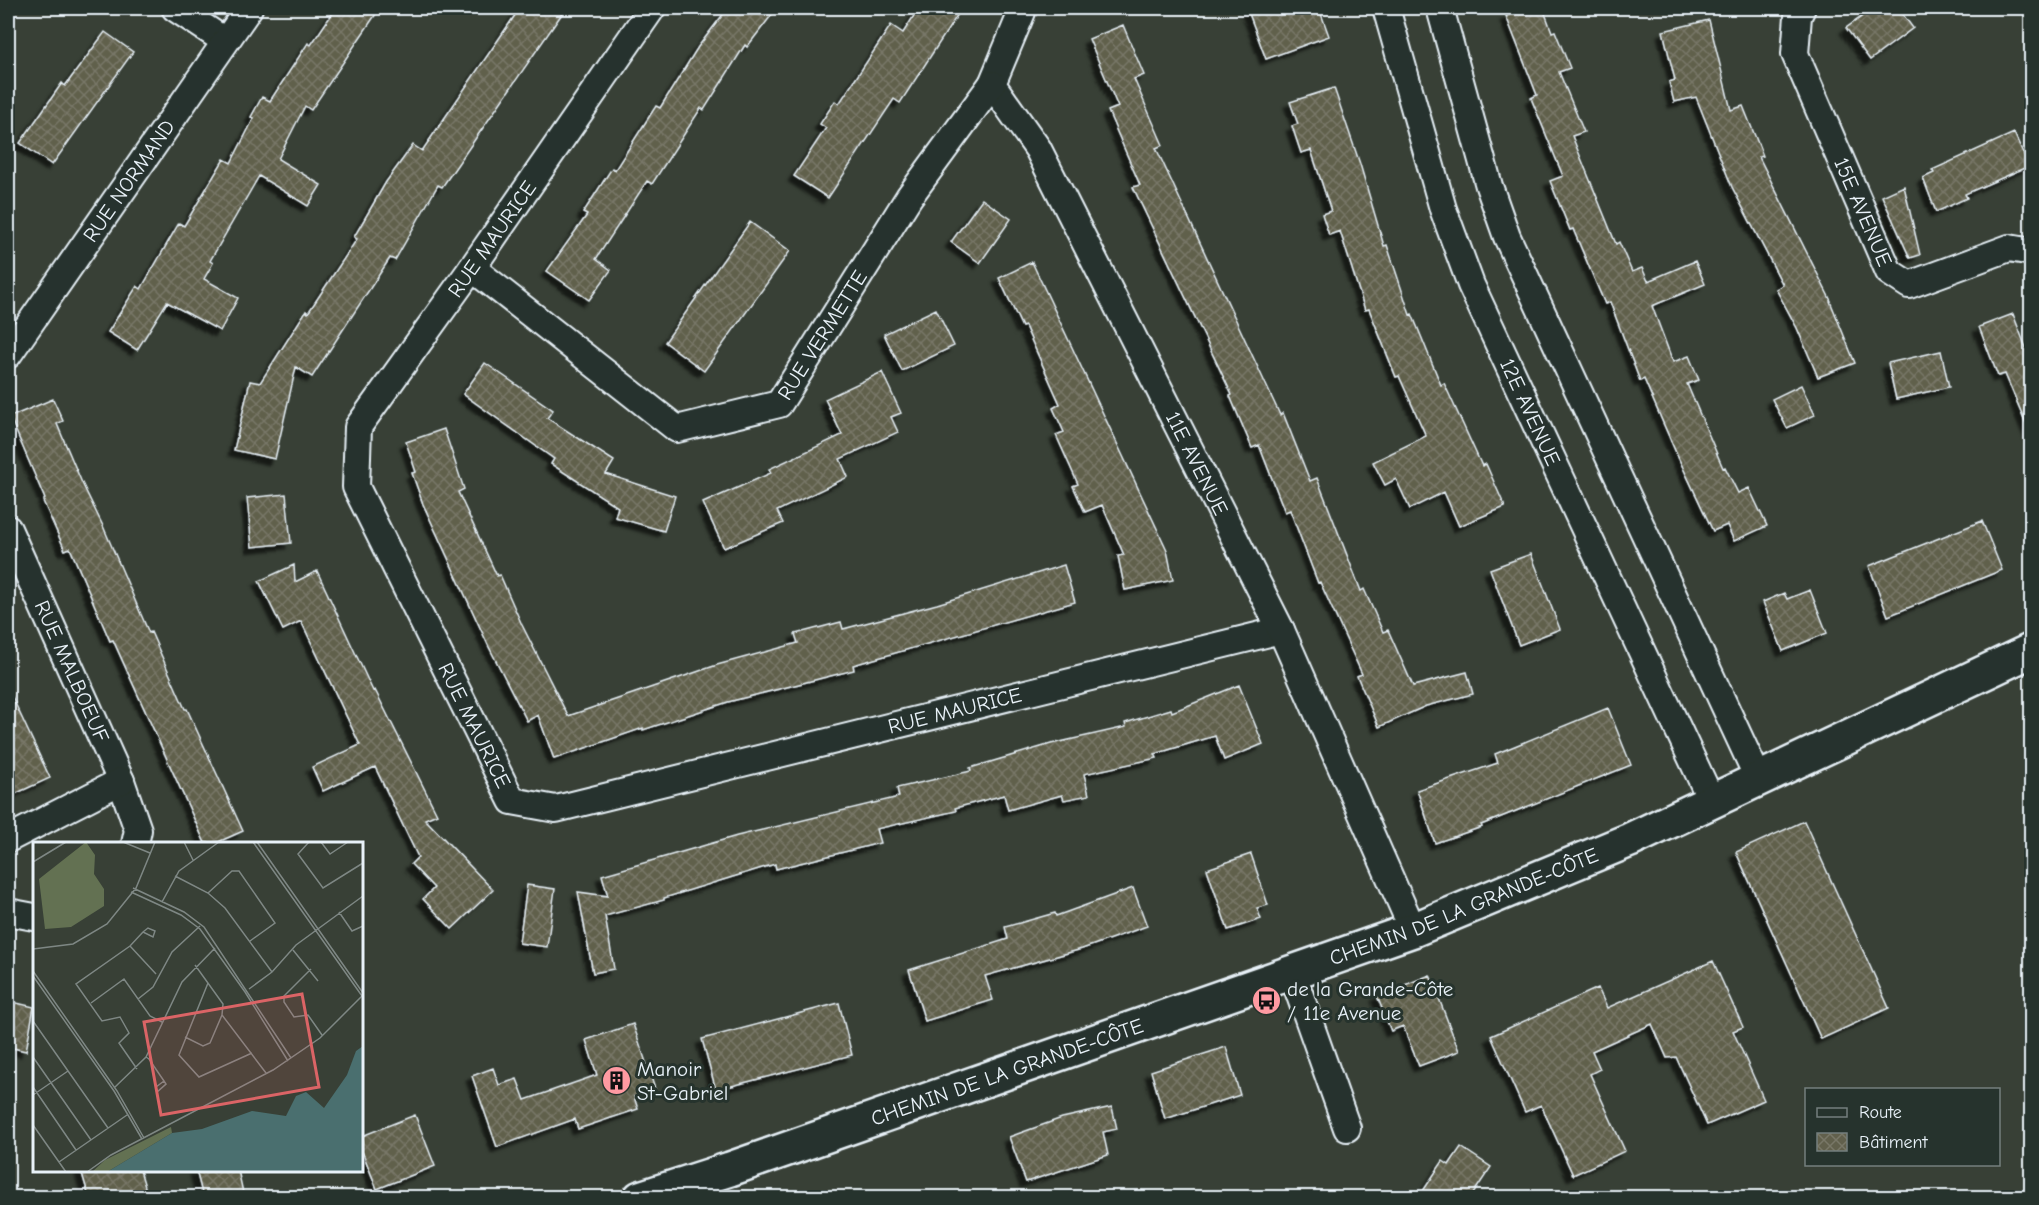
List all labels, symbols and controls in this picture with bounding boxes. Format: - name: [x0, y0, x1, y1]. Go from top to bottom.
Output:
- street label: RUE NORMAND: [78, 115, 180, 247]
- street label: 15E AVENUE: [1829, 154, 1897, 270]
- street label: RUE MAURICE: [443, 176, 541, 302]
- street label: RUE VERMETTE: [773, 266, 872, 404]
- street label: 12E AVENUE: [1495, 355, 1565, 469]
- street label: 11E AVENUE: [1161, 408, 1233, 519]
- street label: RUE MALBOEUF: [30, 597, 114, 746]
- street label: RUE MAURICE: [433, 659, 516, 792]
- street label: RUE MAURICE: [886, 682, 1024, 739]
- inset map: [33, 842, 363, 1172]
- street label: CHEMIN DE LA GRANDE-CÔTE: [1326, 843, 1602, 970]
- place label: de la Grande-Côte / 11e Avenue: [1287, 977, 1453, 1025]
- bus stop icon: de la Grande-Côte / 11e Avenue: [1250, 985, 1282, 1017]
- street label: CHEMIN DE LA GRANDE-CÔTE: [868, 1013, 1146, 1131]
- place label: Manoir St-Gabriel: [637, 1057, 728, 1105]
- building icon: Manoir St-Gabriel: [600, 1065, 632, 1097]
- legend: [1805, 1088, 2000, 1166]
- text: Route: [1859, 1102, 1902, 1123]
- text: Bâtiment: [1859, 1132, 1929, 1153]

